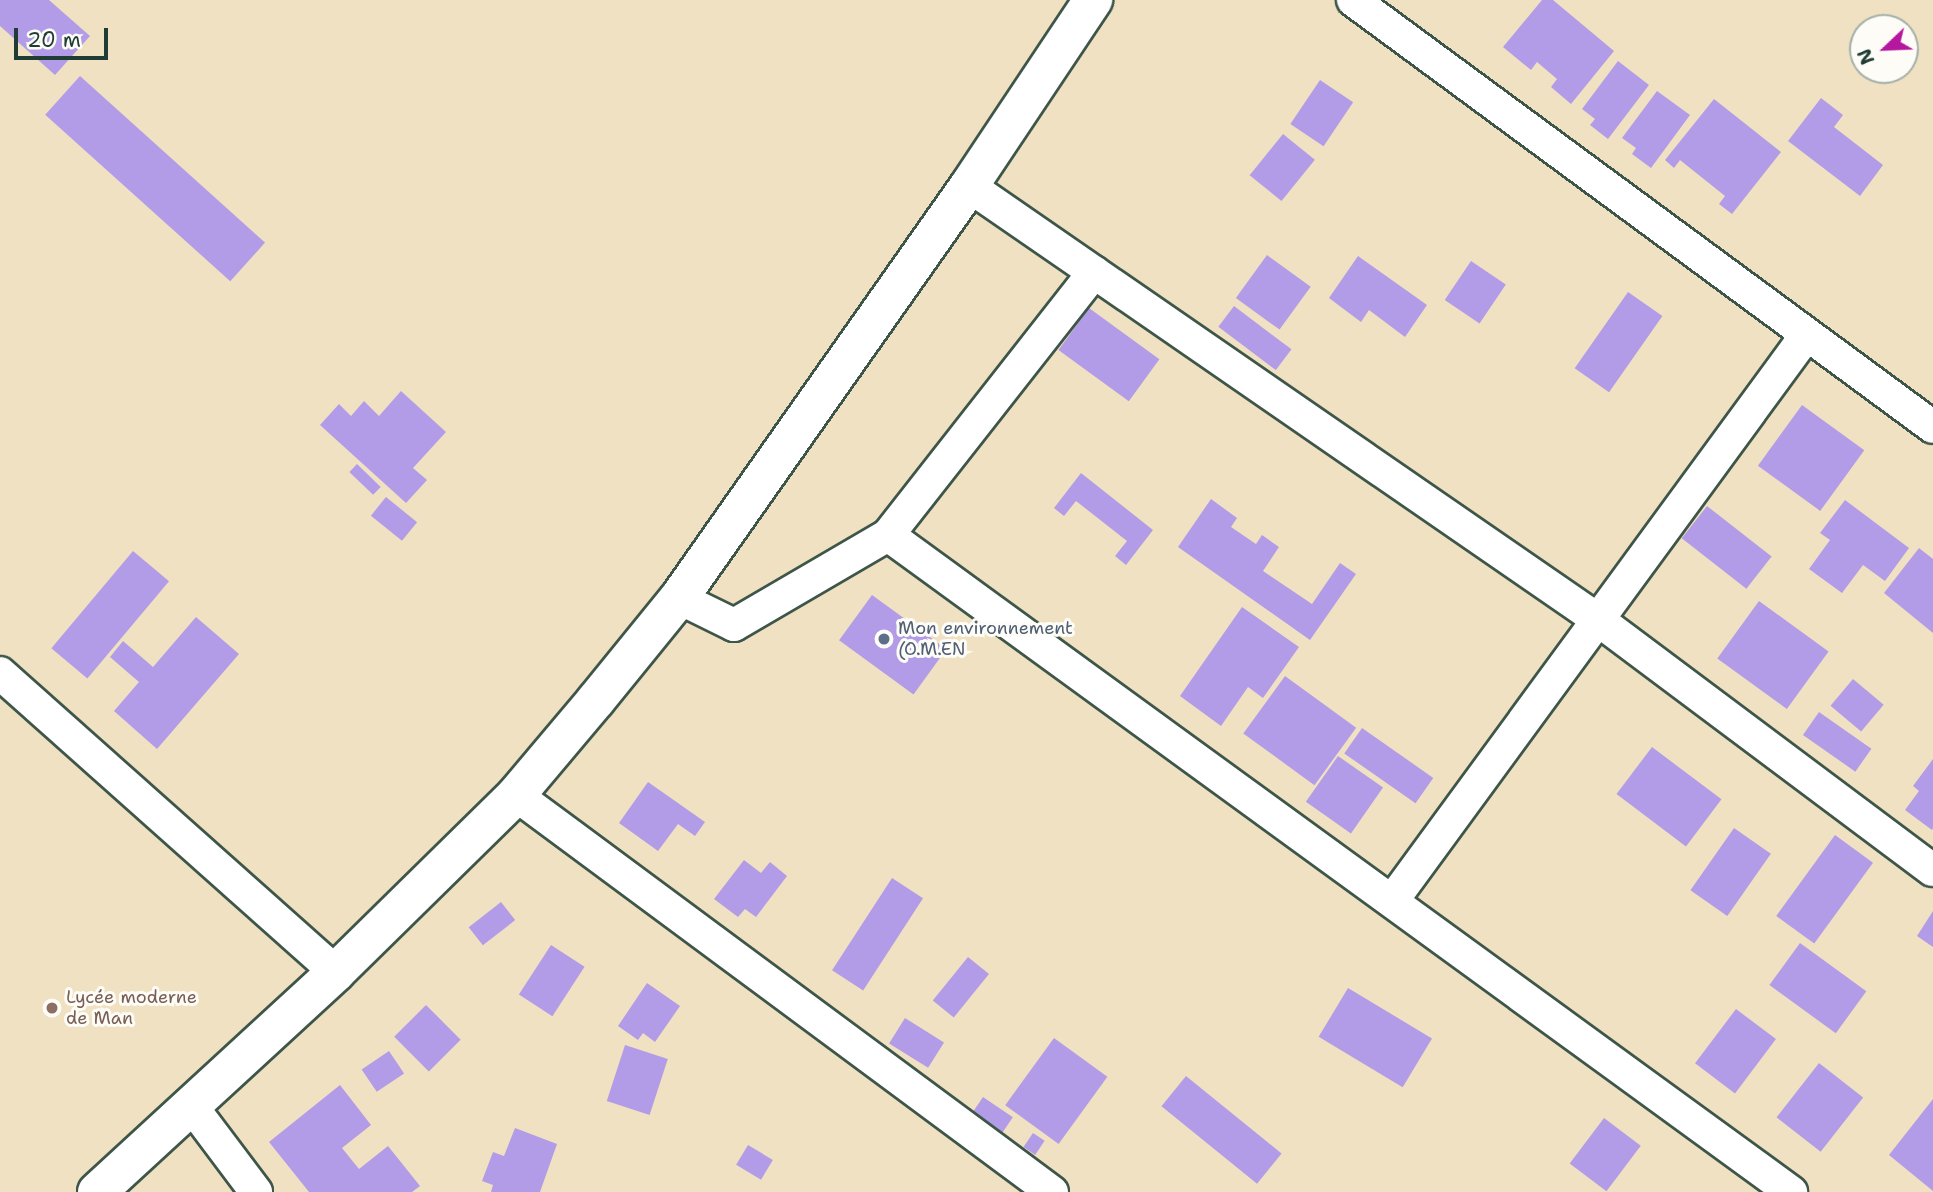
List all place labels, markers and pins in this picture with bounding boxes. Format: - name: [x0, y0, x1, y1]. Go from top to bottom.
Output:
- place label: Mon environnement (O.M.EN: [898, 618, 1073, 660]
- marker: Mon environnement (O.M.EN: [876, 631, 892, 647]
- place label: Lycée moderne de Man: [66, 987, 197, 1030]
- marker: Lycée moderne de Man: [44, 1000, 60, 1016]

